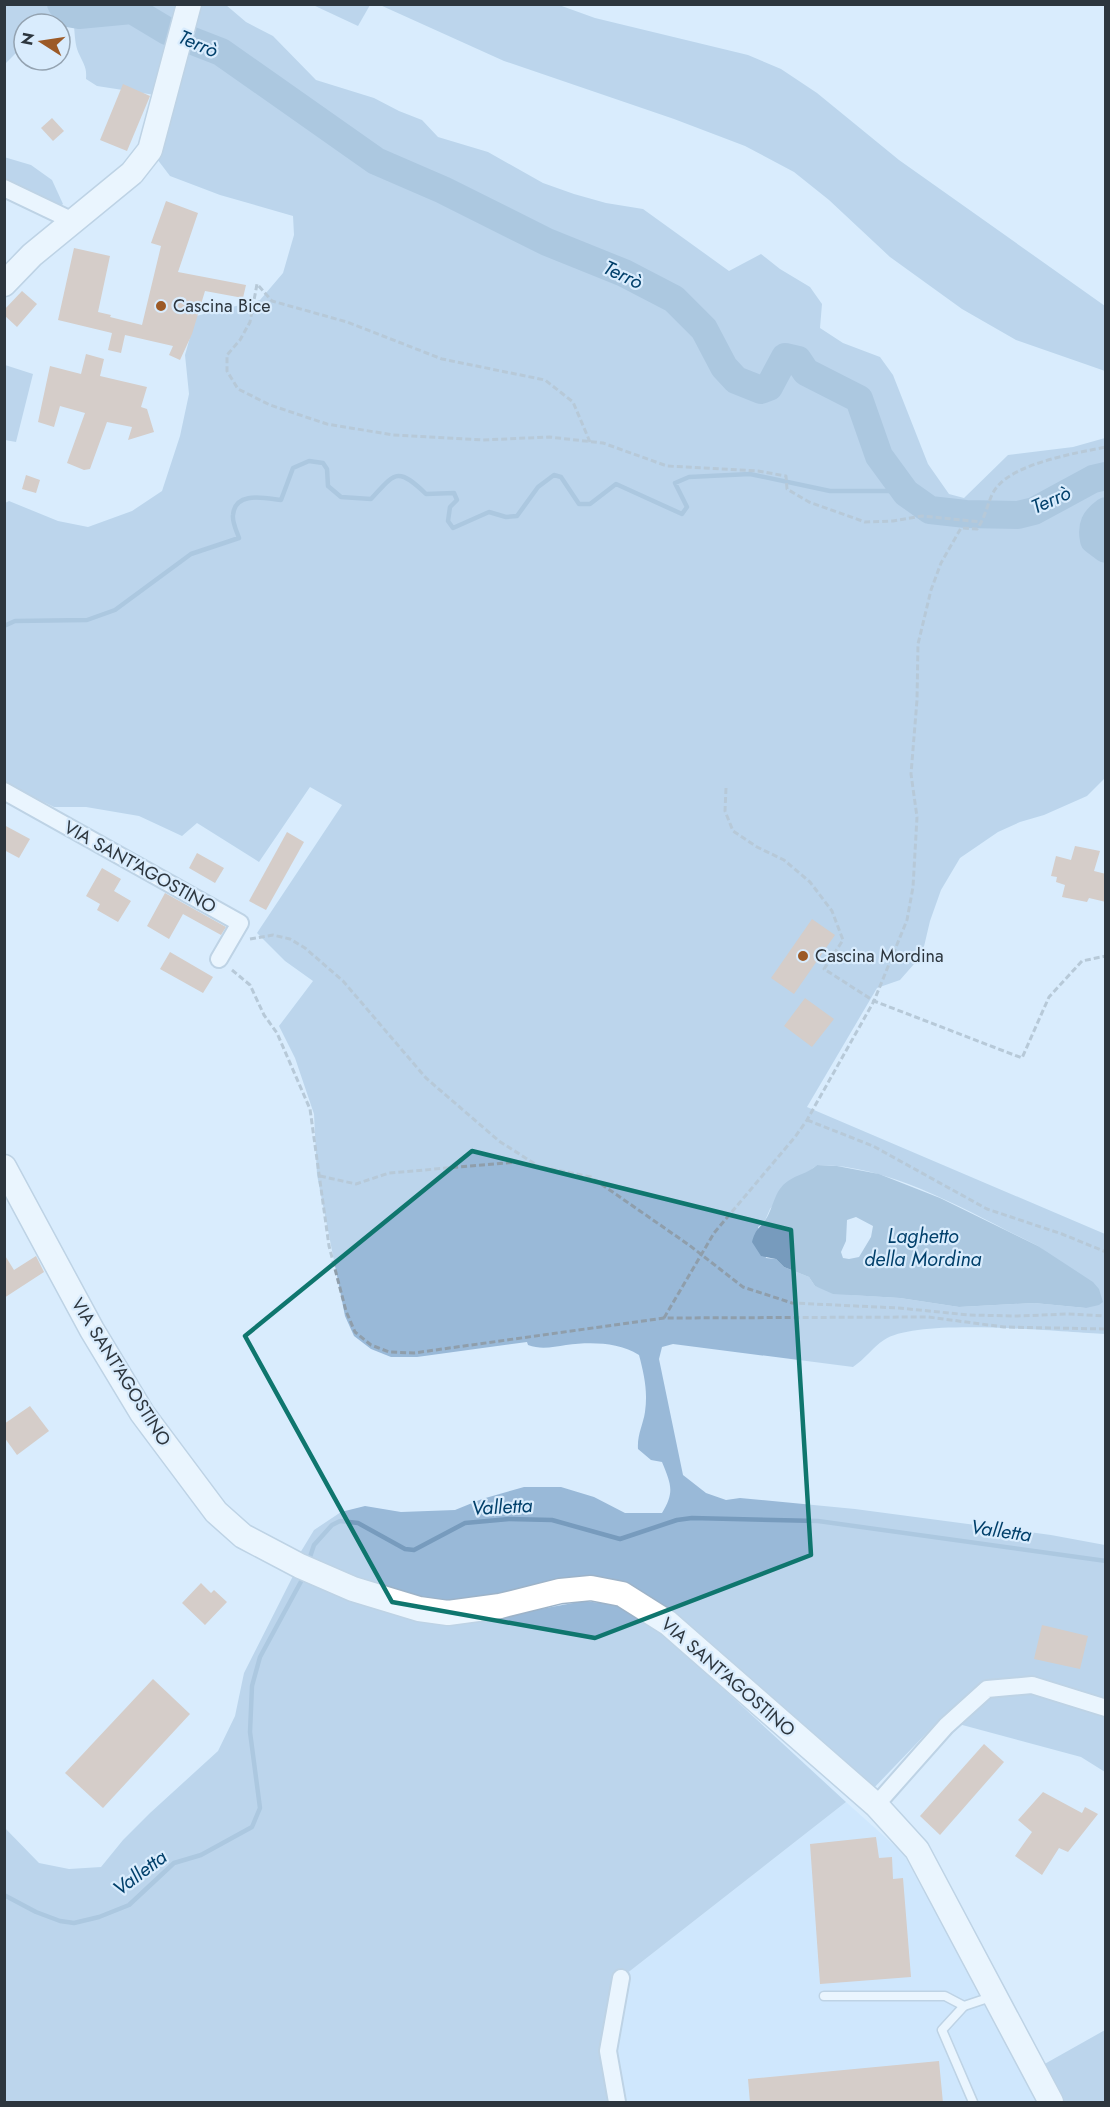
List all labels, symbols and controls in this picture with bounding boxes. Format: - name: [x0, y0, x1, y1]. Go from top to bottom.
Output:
- north arrow: [12, 12, 72, 72]
- water label: Terrò: [174, 23, 223, 65]
- text: N: [15, 30, 40, 48]
- water label: Terrò: [598, 253, 648, 297]
- place label: Cascina Bice: [173, 293, 271, 319]
- marker: Cascina Bice: [154, 299, 168, 313]
- water label: Terrò: [1027, 478, 1076, 522]
- street label: VIA SANT'AGOSTINO: [59, 814, 221, 920]
- place label: Cascina Mordina: [815, 943, 944, 969]
- marker: Cascina Mordina: [796, 949, 810, 963]
- water label: Laghetto della Mordina: [864, 1222, 982, 1274]
- street label: VIA SANT'AGOSTINO: [65, 1293, 177, 1451]
- water label: Valletta: [471, 1491, 533, 1523]
- water label: Valletta: [969, 1512, 1033, 1550]
- street label: VIA SANT'AGOSTINO: [655, 1611, 801, 1743]
- water label: Valletta: [107, 1843, 173, 1903]

